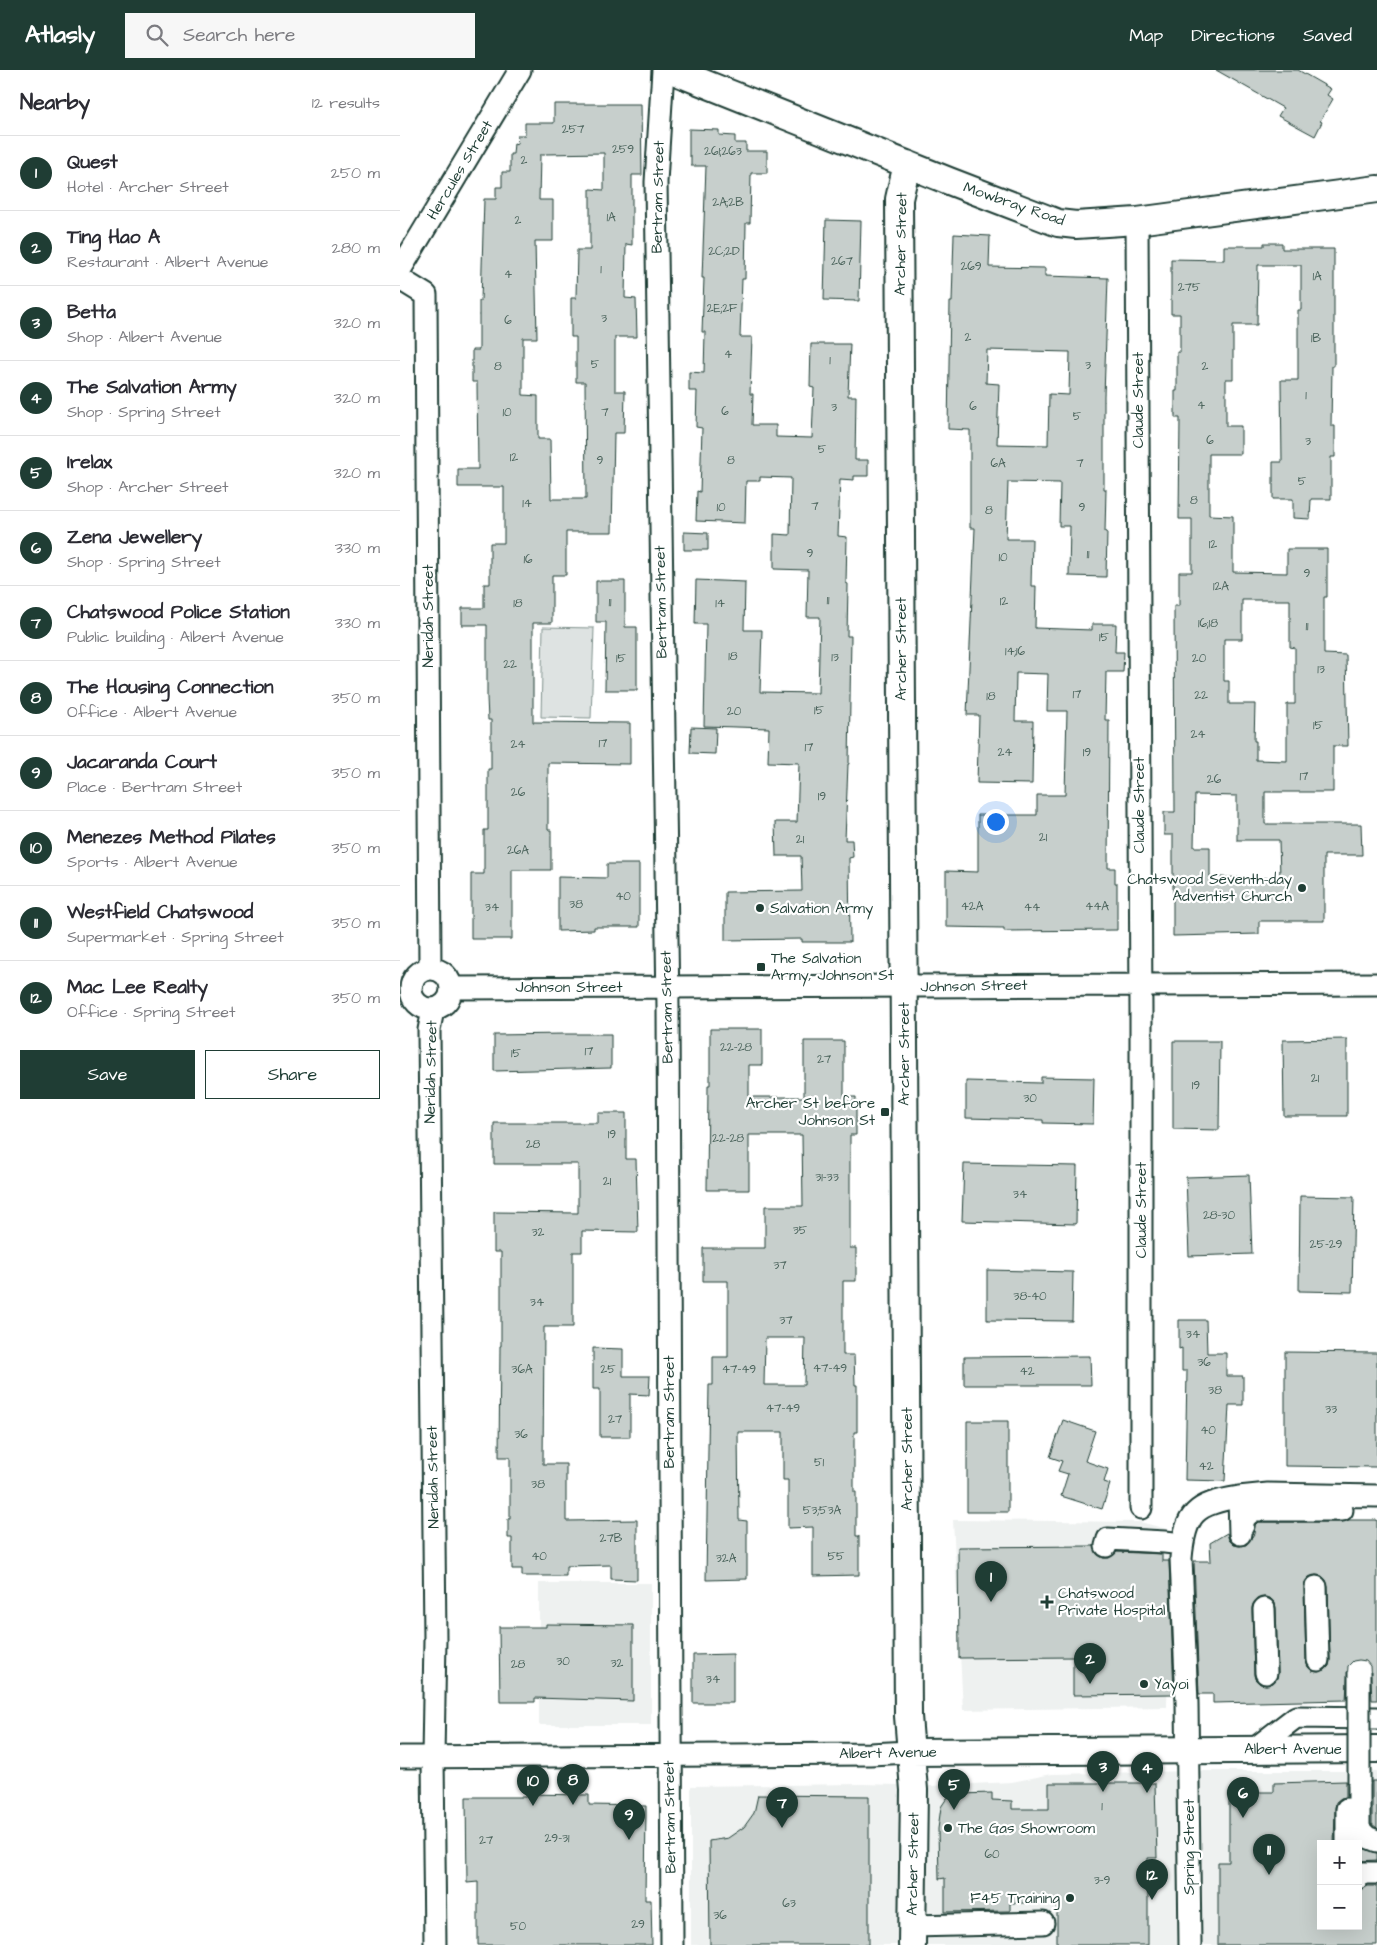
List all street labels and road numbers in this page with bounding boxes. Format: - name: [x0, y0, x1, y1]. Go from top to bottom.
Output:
- street label: Hercules Street: [422, 116, 498, 224]
- street label: Bertram Street: [647, 140, 669, 254]
- street label: Mowbray Road: [960, 177, 1068, 232]
- street label: Archer Street: [890, 192, 912, 296]
- street label: Claude Street: [1128, 352, 1149, 448]
- street label: Bertram Street: [650, 545, 672, 659]
- street label: Neridah Street: [418, 564, 439, 668]
- street label: Archer Street: [891, 597, 912, 701]
- street label: Claude Street: [1129, 757, 1150, 853]
- street label: Bertram Street: [656, 950, 678, 1064]
- street label: Johnson Street: [920, 975, 1028, 997]
- street label: Johnson Street: [515, 977, 623, 998]
- street label: Archer Street: [894, 1002, 915, 1106]
- street label: Neridah Street: [420, 1020, 442, 1124]
- street label: Claude Street: [1131, 1162, 1152, 1258]
- street label: Bertram Street: [659, 1356, 680, 1468]
- street label: Archer Street: [897, 1407, 918, 1511]
- street label: Neridah Street: [422, 1425, 444, 1529]
- street label: Albert Avenue: [1244, 1739, 1342, 1760]
- street label: Albert Avenue: [839, 1742, 937, 1764]
- street label: Bertram Street: [659, 1760, 681, 1874]
- street label: Spring Street: [1179, 1799, 1201, 1895]
- street label: Archer Street: [902, 1812, 924, 1916]

